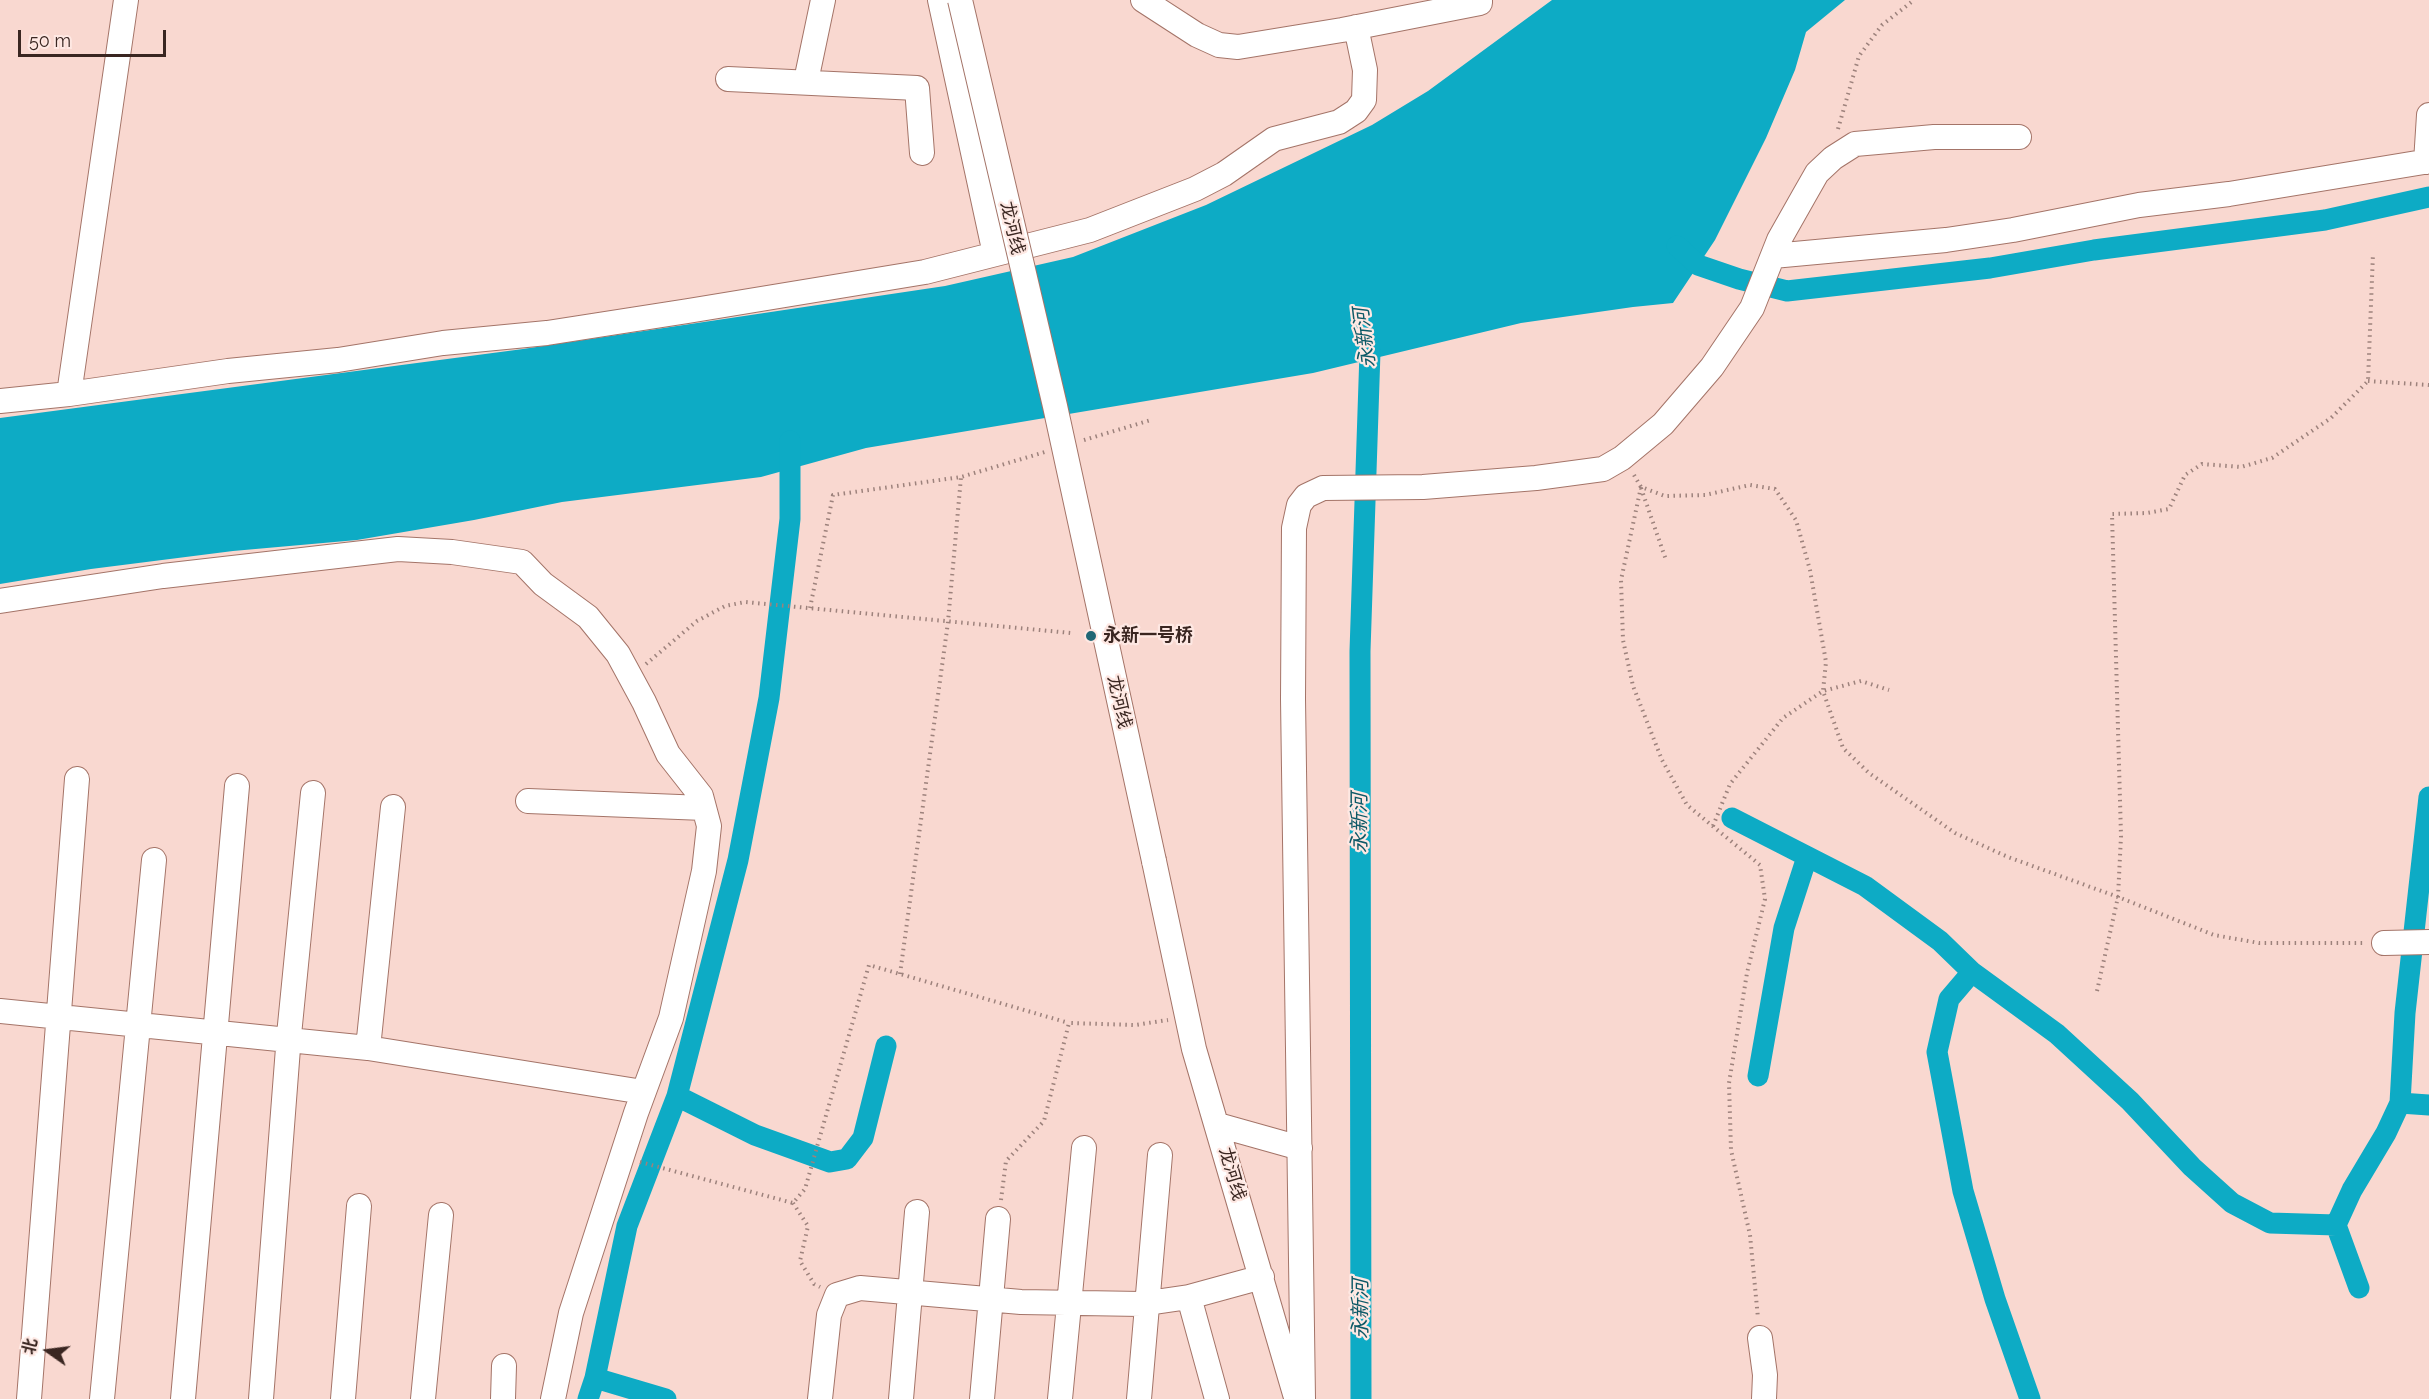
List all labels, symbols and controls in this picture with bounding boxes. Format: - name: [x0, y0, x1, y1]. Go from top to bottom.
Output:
- scale bar: [21, 18, 170, 56]
- text: 50 m: [29, 30, 71, 51]
- street label: 龙河线: [995, 199, 1029, 257]
- water label: 永新河: [1349, 307, 1381, 369]
- place label: 永新一号桥: [1103, 625, 1193, 647]
- marker: 永新一号桥: [1084, 629, 1098, 643]
- street label: 龙河线: [1102, 673, 1136, 731]
- water label: 永新河: [1348, 793, 1372, 853]
- street label: 龙河线: [1214, 1145, 1250, 1203]
- water label: 永新河: [1349, 1279, 1373, 1339]
- north arrow: [18, 1321, 78, 1381]
- text: 北: [19, 1336, 41, 1357]

